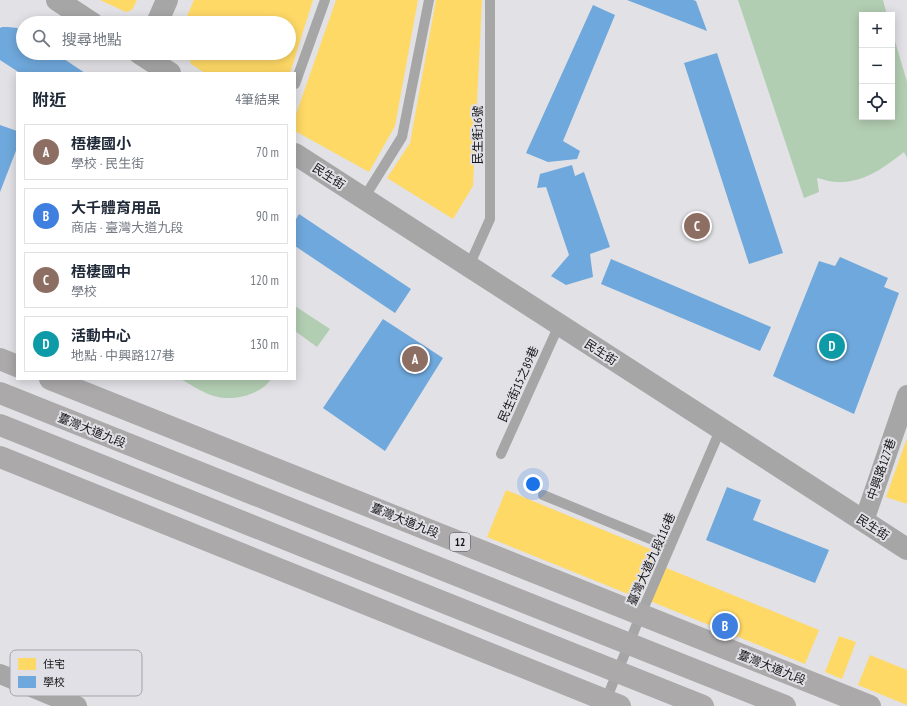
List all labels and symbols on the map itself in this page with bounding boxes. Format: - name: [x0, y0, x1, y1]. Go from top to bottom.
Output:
- street label: 民生街16號: [470, 106, 485, 164]
- street label: 民生街: [310, 160, 348, 192]
- pin: C: [684, 211, 710, 241]
- pin: D: [819, 331, 845, 361]
- street label: 民生街: [582, 336, 620, 368]
- pin: A: [402, 344, 428, 374]
- street label: 民生街15之89巷: [495, 344, 541, 424]
- street label: 臺灣大道九段: [56, 410, 128, 450]
- street label: 中興路127巷: [863, 436, 899, 502]
- your location: [523, 474, 543, 494]
- street label: 臺灣大道九段: [369, 500, 441, 540]
- street label: 臺灣大道九段116巷: [624, 510, 678, 608]
- street label: 民生街: [854, 511, 892, 543]
- road number: 12: [450, 533, 470, 551]
- pin: B: [712, 611, 738, 641]
- street label: 臺灣大道九段: [736, 647, 808, 687]
- legend: [10, 650, 142, 696]
- text: 住宅: [43, 657, 65, 671]
- text: 學校: [43, 675, 65, 689]

